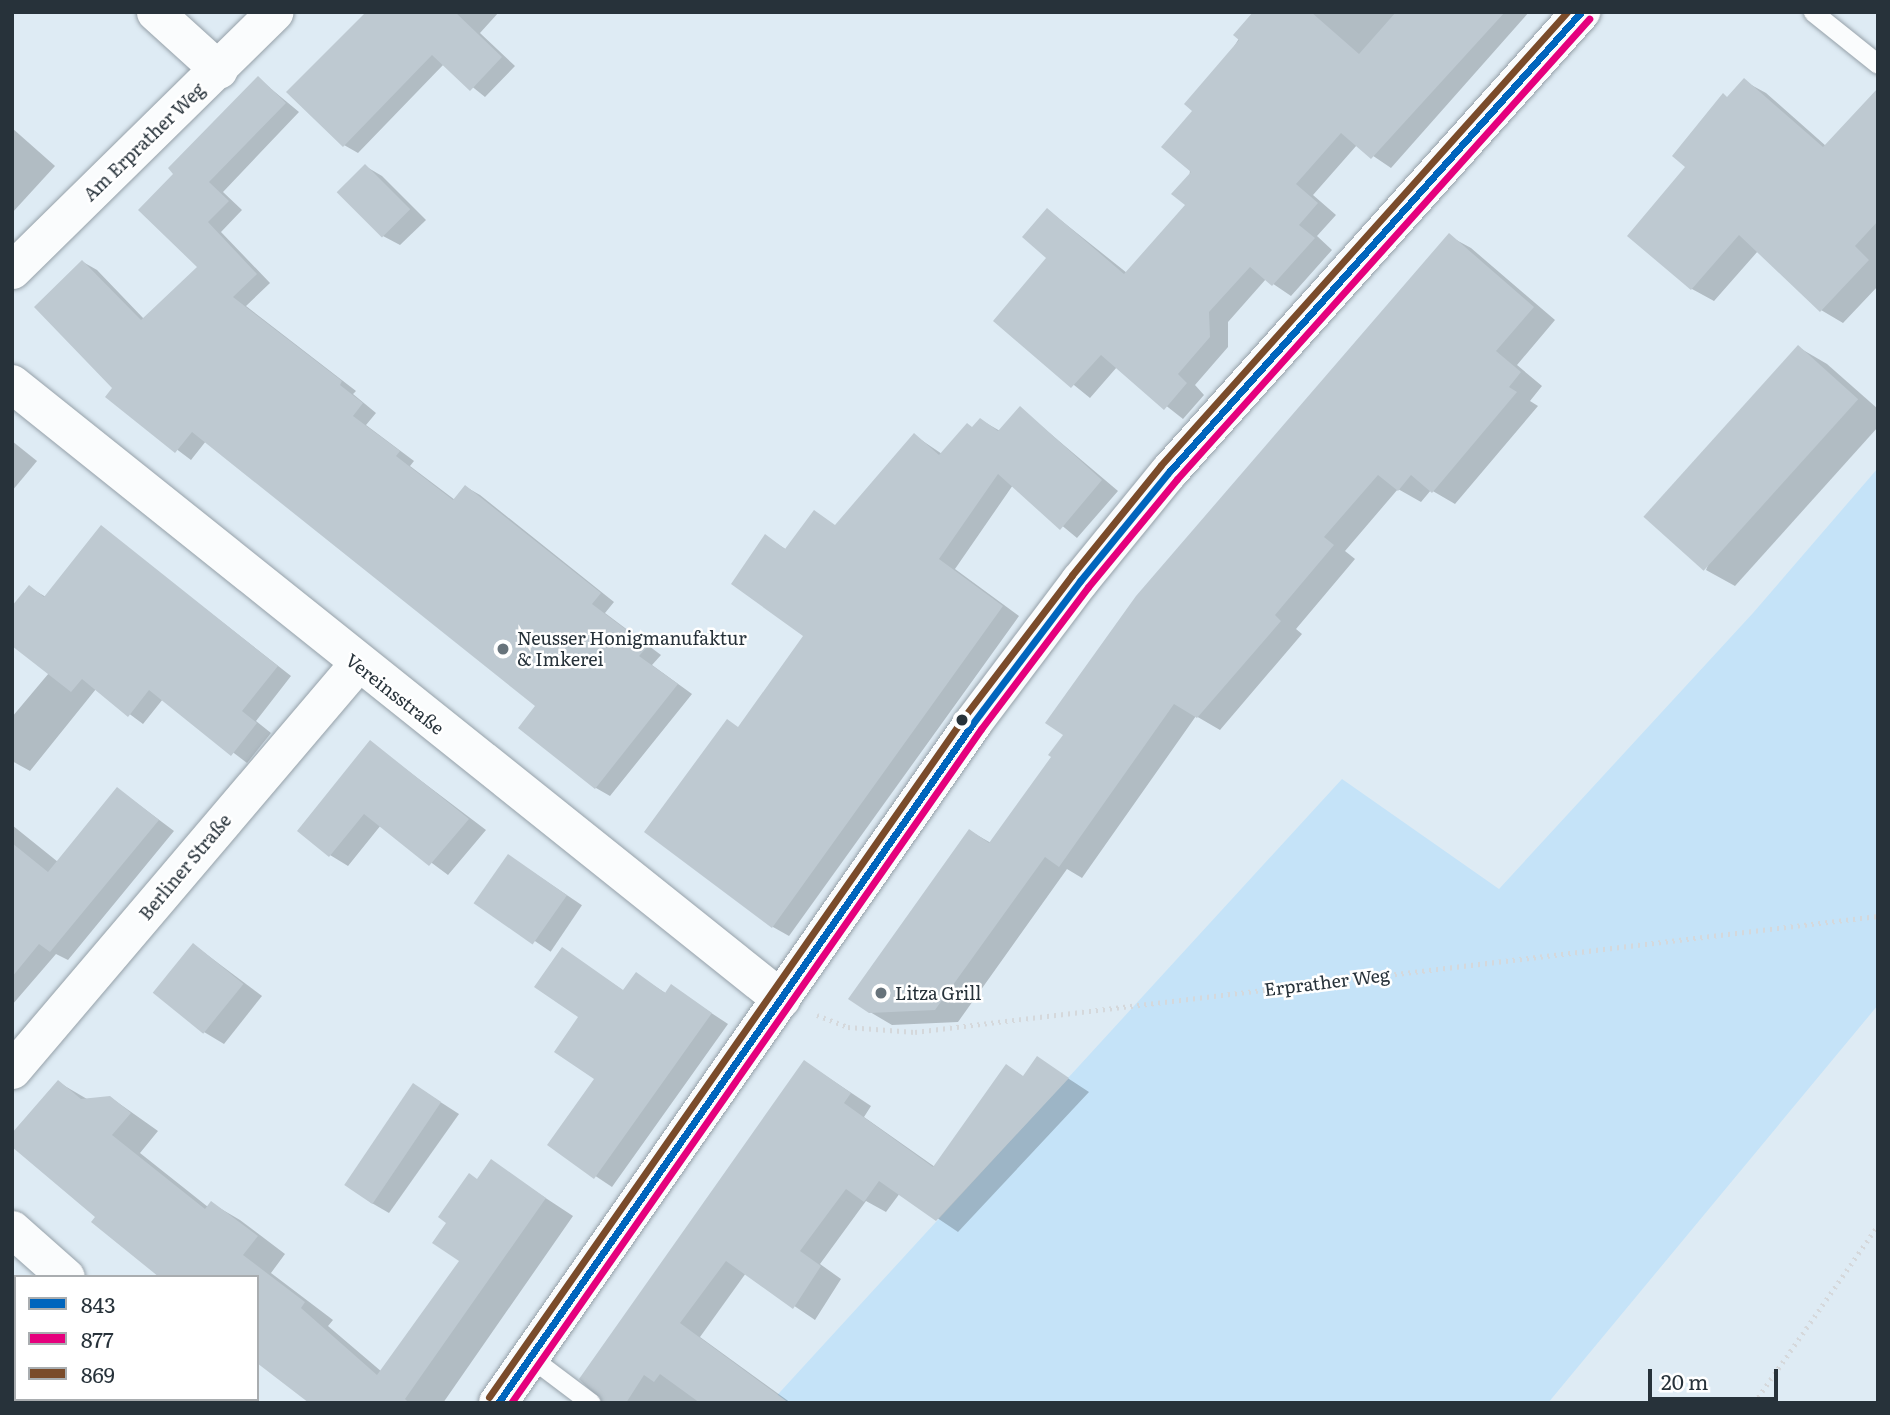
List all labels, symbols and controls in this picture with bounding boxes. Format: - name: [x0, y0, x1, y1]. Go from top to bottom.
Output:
- street label: Am Erprather Weg: [79, 79, 209, 205]
- place label: Neusser Honigmanufaktur & Imkerei: [517, 628, 747, 670]
- marker: Neusser Honigmanufaktur & Imkerei: [495, 641, 511, 657]
- street label: Vereinsstraße: [342, 649, 448, 739]
- unlabelled marker: [955, 713, 969, 727]
- street label: Berliner Straße: [134, 810, 236, 924]
- street label: Erprather Weg: [1263, 964, 1391, 1000]
- place label: Litza Grill: [895, 982, 981, 1004]
- marker: Litza Grill: [873, 985, 889, 1001]
- legend: [14, 1275, 259, 1401]
- text: 843: [81, 1288, 116, 1319]
- text: 877: [81, 1323, 114, 1354]
- scale bar: [1652, 1356, 1782, 1400]
- text: 869: [81, 1358, 115, 1389]
- text: 20 m: [1661, 1365, 1708, 1396]

